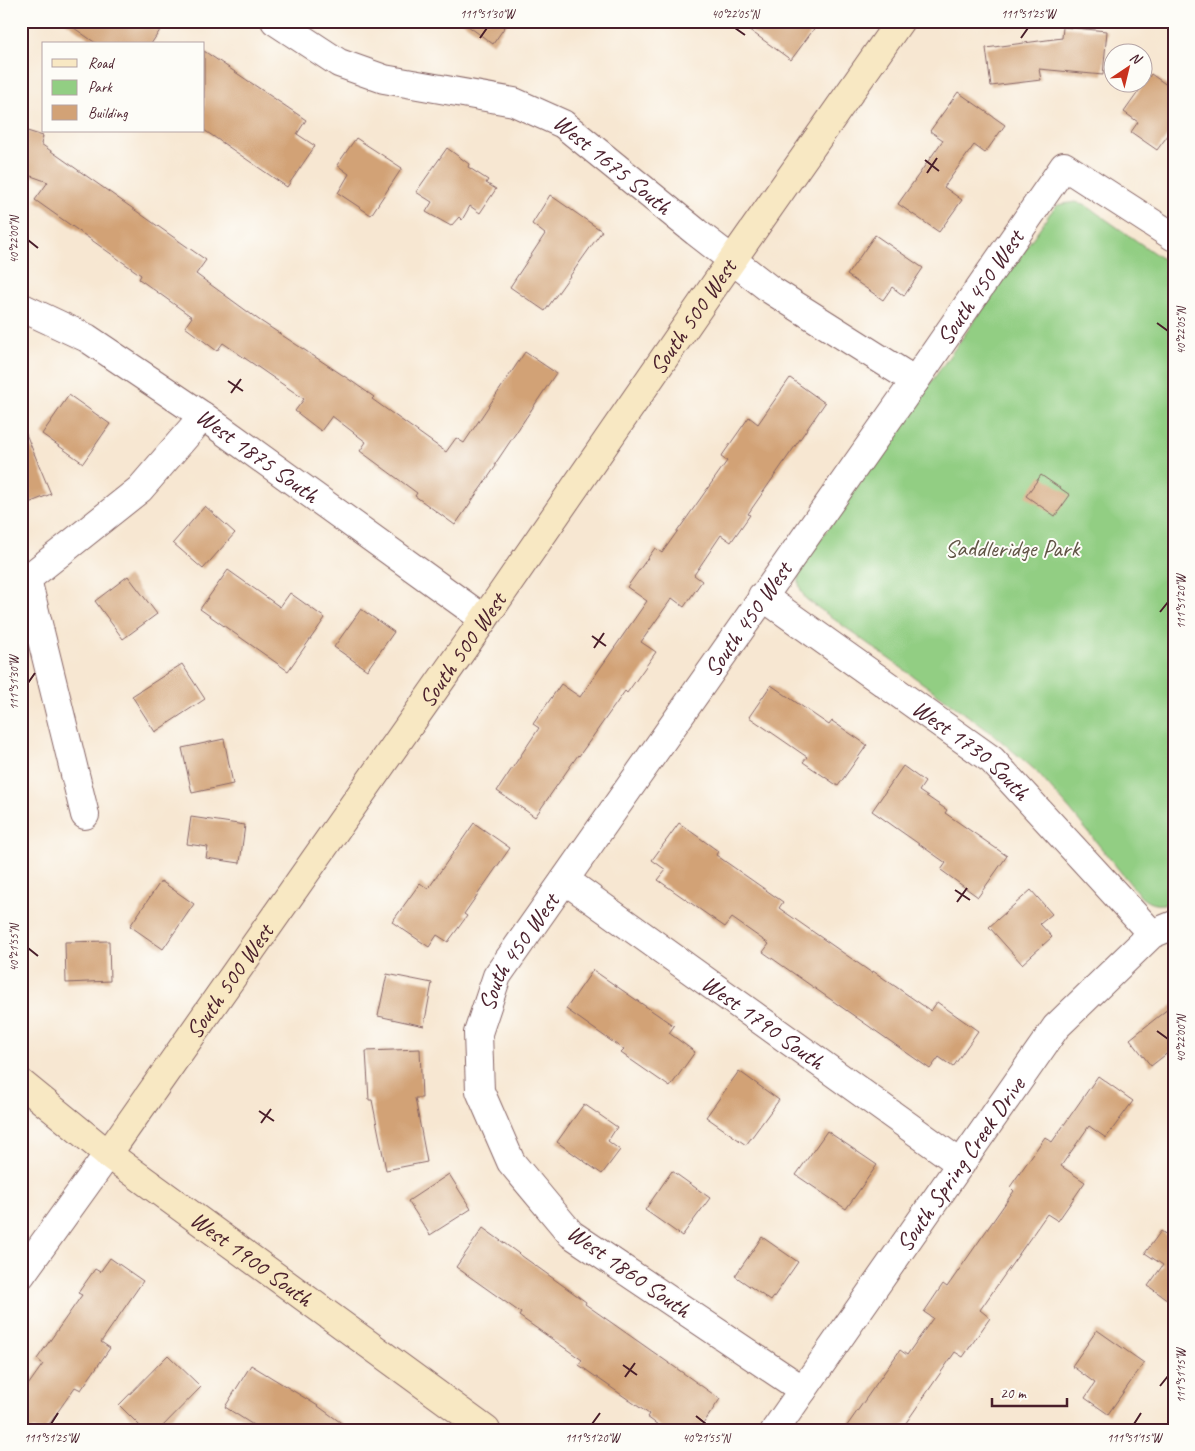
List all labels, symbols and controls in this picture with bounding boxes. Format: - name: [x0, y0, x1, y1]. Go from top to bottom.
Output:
- text: 111°51'30"W: [460, 6, 516, 22]
- text: 40°22'05"N: [711, 6, 760, 22]
- text: 111°51'25"W: [1001, 6, 1057, 22]
- legend: [42, 42, 205, 132]
- north arrow: [1102, 42, 1152, 92]
- text: N: [1127, 48, 1146, 69]
- text: Road: [88, 54, 115, 73]
- text: Park: [88, 78, 113, 97]
- text: Building: [88, 104, 128, 123]
- street label: West 1675 South: [547, 107, 679, 222]
- text: 40°22'00"N: [6, 215, 22, 264]
- street label: South 450 West: [930, 222, 1031, 351]
- street label: South 500 West: [642, 252, 744, 380]
- text: 40°22'05"N: [1173, 306, 1189, 355]
- street label: West 1875 South: [190, 401, 326, 510]
- park label: Saddleridge Park: [945, 533, 1081, 563]
- street label: South 450 West: [697, 554, 799, 682]
- text: 111°51'20"W: [1173, 573, 1189, 629]
- street label: South 500 West: [412, 585, 514, 713]
- text: 111°51'30"W: [6, 654, 22, 710]
- street label: West 1730 South: [906, 693, 1037, 807]
- street label: South 450 West: [472, 886, 567, 1014]
- street label: South 500 West: [179, 917, 281, 1044]
- text: 40°21'55"N: [6, 923, 22, 972]
- street label: West 1790 South: [696, 968, 831, 1077]
- text: 40°22'00"N: [1173, 1014, 1189, 1063]
- street label: South Spring Creek Drive: [889, 1069, 1033, 1257]
- street label: West 1900 South: [185, 1204, 319, 1314]
- street label: West 1860 South: [561, 1217, 697, 1325]
- text: 111°51'15"W: [1173, 1347, 1189, 1403]
- scale bar: [992, 1376, 1068, 1408]
- text: 20 m: [1000, 1384, 1027, 1403]
- text: 111°51'25"W: [24, 1430, 80, 1446]
- text: 111°51'20"W: [565, 1430, 621, 1446]
- text: 40°21'55"N: [682, 1430, 731, 1446]
- text: 111°51'15"W: [1107, 1430, 1163, 1446]

